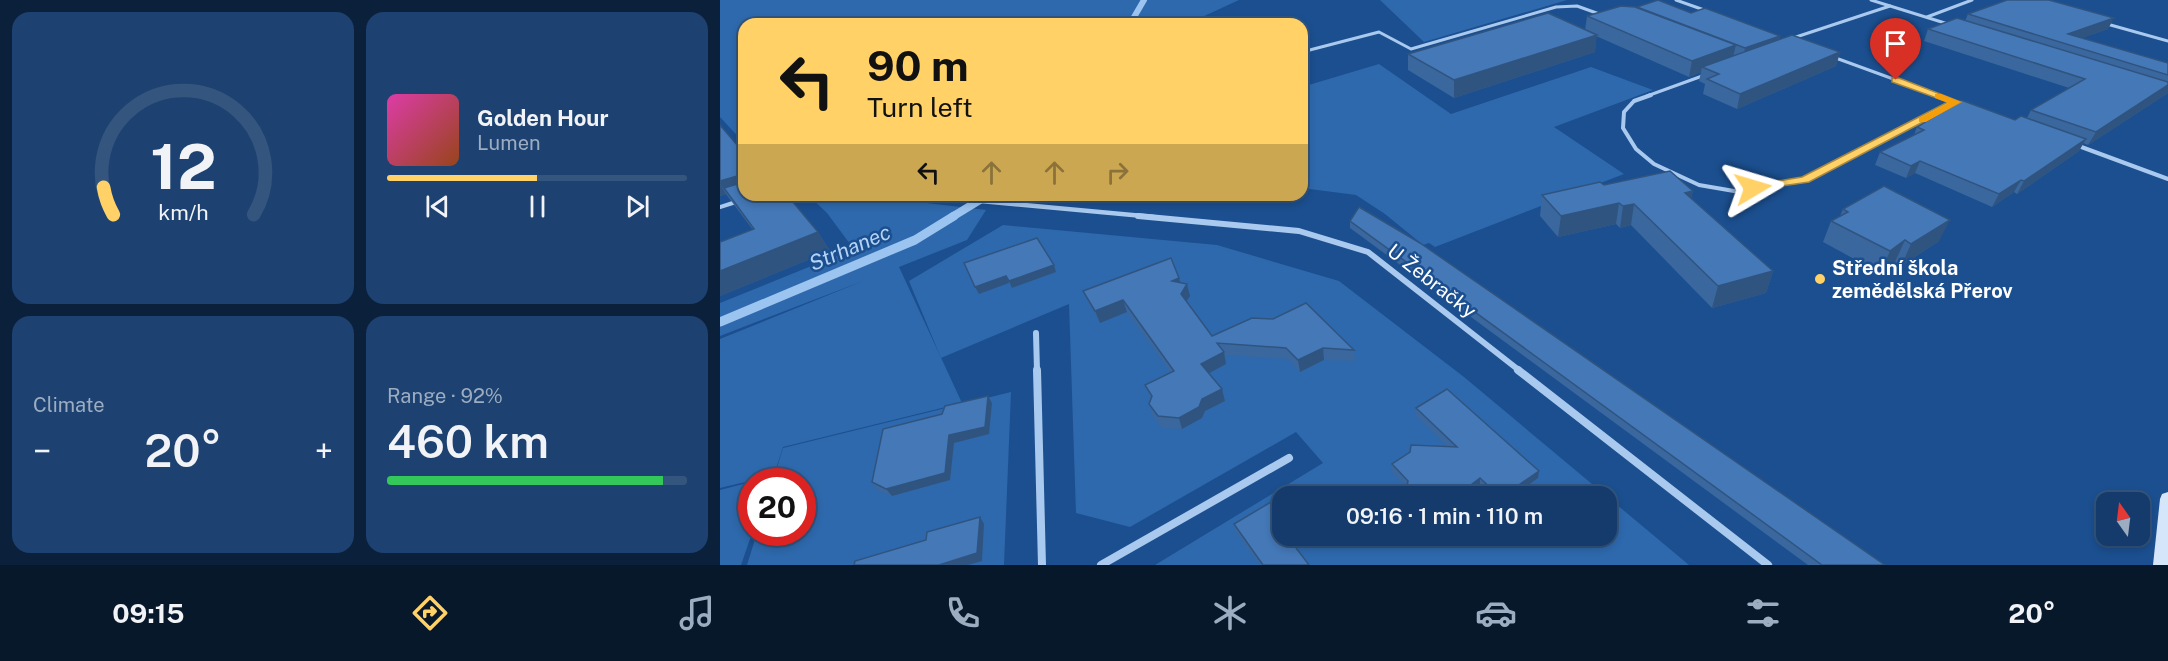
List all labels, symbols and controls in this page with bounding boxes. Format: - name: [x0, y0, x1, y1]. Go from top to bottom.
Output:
- pin: [1870, 18, 1921, 80]
- icon: arrive: [1879, 27, 1912, 60]
- text: 90 m: [867, 41, 969, 90]
- icon: left: [768, 42, 846, 120]
- text: Turn left: [867, 91, 973, 123]
- text: Golden Hour: [477, 105, 608, 131]
- text: 12: [150, 130, 216, 203]
- text: Lumen: [477, 131, 541, 155]
- icon: left: [912, 156, 945, 189]
- icon: ahead: [975, 156, 1008, 189]
- icon: ahead: [1038, 156, 1071, 189]
- icon: right: [1101, 156, 1134, 189]
- position arrow: [1721, 156, 1785, 220]
- icon: previous: [421, 190, 454, 223]
- icon: pause: [521, 190, 554, 223]
- icon: next: [621, 190, 654, 223]
- text: km/h: [158, 201, 208, 226]
- water label: Strhanec: [805, 219, 894, 276]
- street label: U Žebračky: [1383, 239, 1481, 323]
- place label: Střední škola zemědělská Přerov: [1832, 256, 2013, 303]
- marker: Střední škola zemědělská Přerov: [1813, 272, 1827, 286]
- text: Range · 92%: [387, 384, 503, 408]
- text: Climate: [33, 393, 105, 417]
- text: 460 km: [387, 415, 549, 468]
- text: 20°: [144, 424, 222, 477]
- text: −: [33, 432, 51, 470]
- text: +: [315, 432, 333, 470]
- speed limit sign: 20: [738, 468, 816, 546]
- north arrow: [2096, 492, 2150, 546]
- map controls: [2096, 492, 2150, 546]
- text: 09:16 · 1 min · 110 m: [1346, 503, 1543, 529]
- icon: directions: [409, 592, 451, 634]
- icon: music: [676, 592, 718, 634]
- icon: phone: [942, 592, 984, 634]
- icon: climate: [1209, 592, 1251, 634]
- icon: car: [1475, 592, 1517, 634]
- icon: filters: [1742, 592, 1784, 634]
- text: 09:15: [112, 597, 184, 629]
- text: 20°: [2008, 597, 2056, 629]

